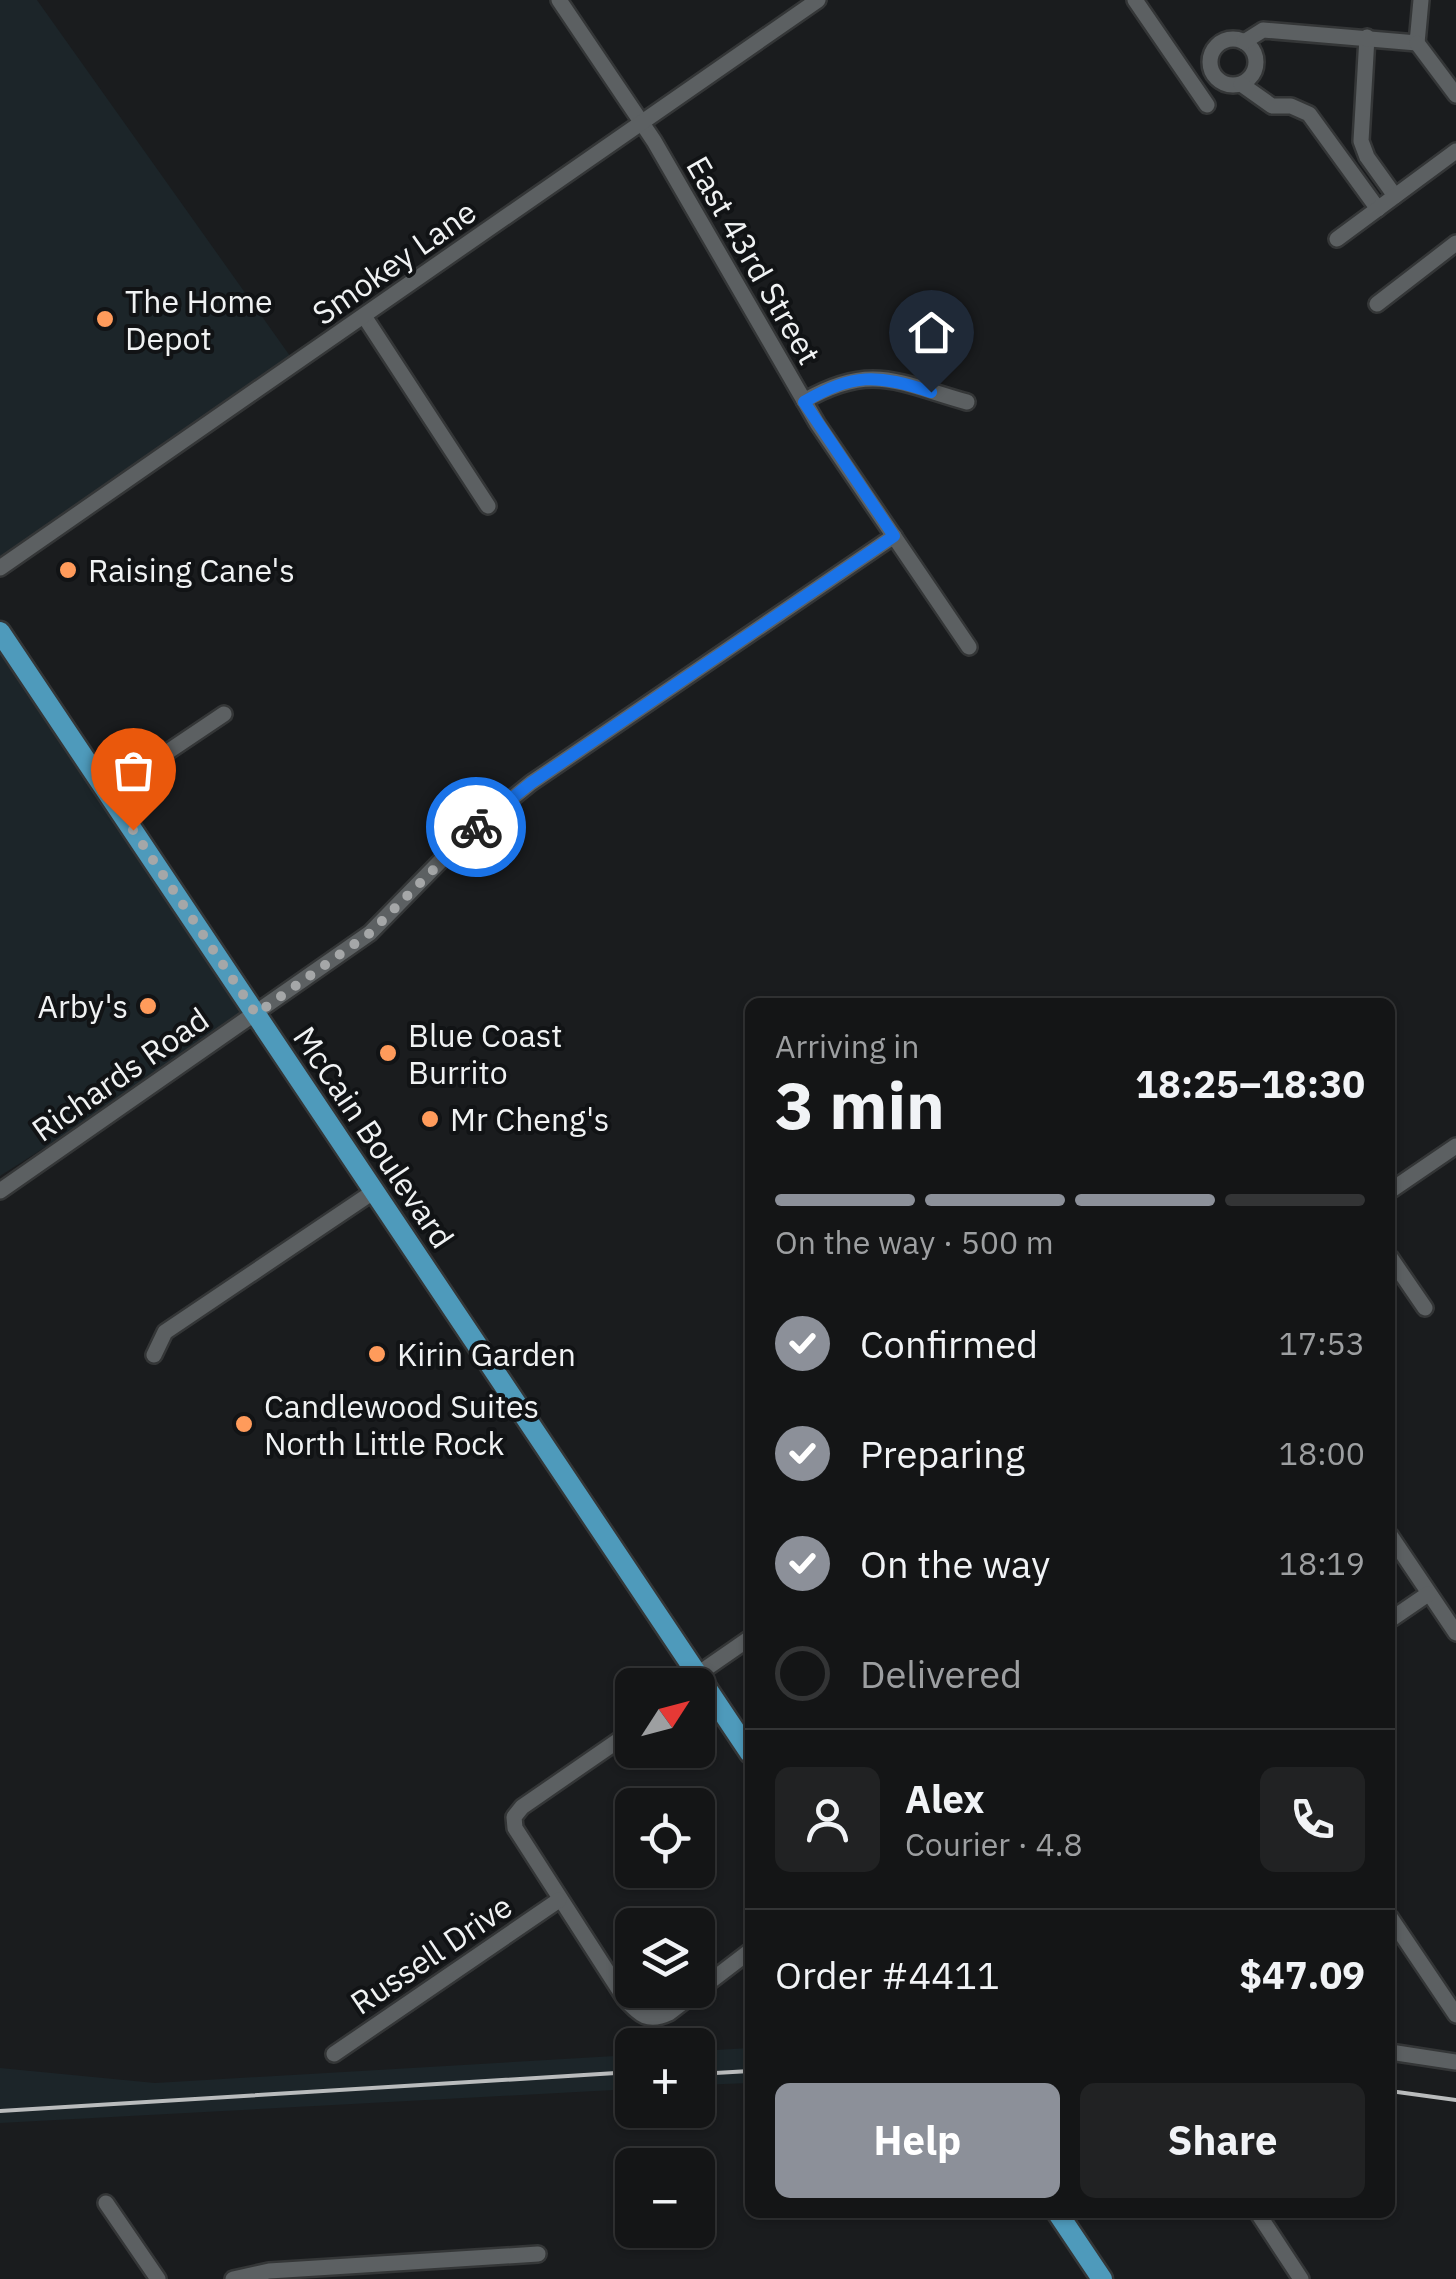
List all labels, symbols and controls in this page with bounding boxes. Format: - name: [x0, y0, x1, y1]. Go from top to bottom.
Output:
- street label: East 43rd Street: [677, 148, 831, 372]
- street label: Smokey Lane: [304, 190, 484, 334]
- place label: The Home Depot: [125, 280, 273, 359]
- pin: [889, 290, 974, 393]
- icon: home: [904, 305, 959, 360]
- marker: The Home Depot: [94, 308, 116, 330]
- place label: Raising Cane's: [88, 549, 295, 591]
- marker: Raising Cane's: [57, 559, 79, 581]
- pin: [91, 728, 176, 831]
- icon: bag: [106, 743, 161, 798]
- courier: [426, 777, 526, 877]
- icon: bike: [449, 800, 504, 855]
- place label: Arby's: [37, 985, 128, 1027]
- marker: Arby's: [137, 995, 159, 1017]
- street label: Richards Road: [23, 998, 217, 1150]
- place label: Blue Coast Burrito: [408, 1014, 562, 1093]
- street label: McCain Boulevard: [284, 1018, 464, 1256]
- text: Arriving in: [775, 1025, 920, 1067]
- marker: Blue Coast Burrito: [377, 1042, 399, 1064]
- text: 18:25–18:30: [1135, 1059, 1365, 1108]
- text: 3 min: [775, 1062, 945, 1147]
- place label: Mr Cheng's: [450, 1098, 609, 1140]
- marker: Mr Cheng's: [419, 1108, 441, 1130]
- text: On the way · 500 m: [775, 1221, 1054, 1263]
- icon: check: [775, 1316, 830, 1371]
- text: Confirmed: [860, 1319, 1038, 1368]
- text: 17:53: [1279, 1322, 1365, 1364]
- place label: Kirin Garden: [397, 1333, 576, 1375]
- marker: Kirin Garden: [366, 1343, 388, 1365]
- place label: Candlewood Suites North Little Rock: [264, 1385, 539, 1464]
- marker: Candlewood Suites North Little Rock: [233, 1413, 255, 1435]
- icon: check: [775, 1426, 830, 1481]
- text: Preparing: [860, 1429, 1025, 1478]
- text: 18:00: [1279, 1432, 1365, 1474]
- icon: check: [775, 1536, 830, 1591]
- text: On the way: [860, 1539, 1050, 1588]
- text: 18:19: [1279, 1542, 1365, 1584]
- text: Delivered: [860, 1649, 1022, 1698]
- north arrow: [615, 1668, 715, 1768]
- map controls: [615, 1668, 715, 2248]
- button: person: [775, 1767, 880, 1872]
- button: phone: [1260, 1767, 1365, 1872]
- text: Alex: [905, 1774, 985, 1823]
- button: locate: [615, 1788, 715, 1888]
- text: Courier · 4.8: [905, 1823, 1083, 1865]
- street label: Russell Drive: [342, 1885, 520, 2023]
- button: layers: [615, 1908, 715, 2008]
- text: Order #4411: [775, 1950, 1000, 1999]
- text: $47.09: [1239, 1950, 1365, 1999]
- button: +: [615, 2028, 715, 2128]
- button: Help: [775, 2083, 1060, 2198]
- button: Share: [1080, 2083, 1365, 2198]
- button: −: [615, 2148, 715, 2248]

